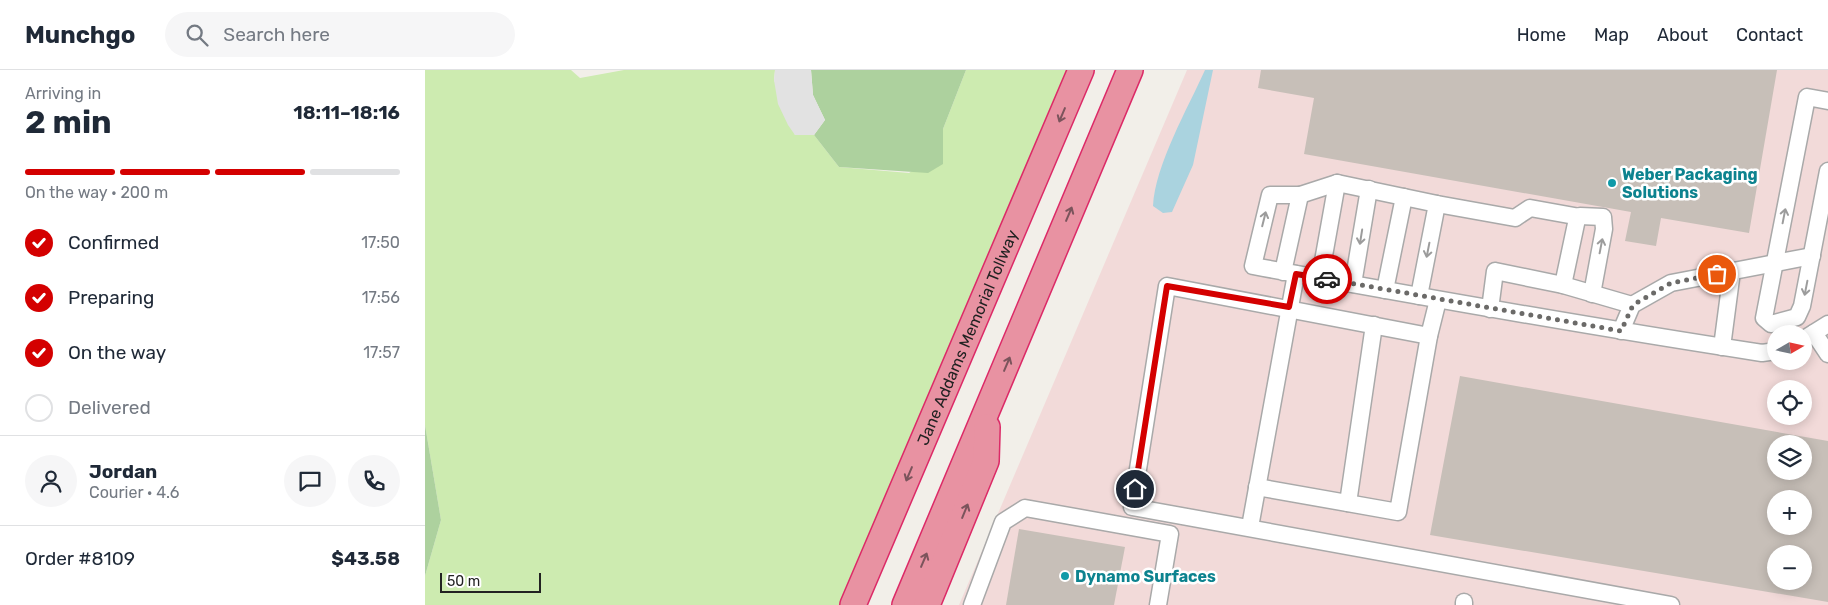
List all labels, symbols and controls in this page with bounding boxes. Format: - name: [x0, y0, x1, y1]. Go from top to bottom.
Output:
- search box: [165, 12, 515, 57]
- text: Munchgo: [25, 21, 135, 49]
- icon: search: [183, 21, 211, 49]
- text: Search here: [223, 23, 330, 46]
- text: Home: [1517, 24, 1566, 46]
- text: Map: [1594, 24, 1629, 46]
- text: About: [1657, 24, 1708, 46]
- text: Contact: [1736, 24, 1803, 46]
- text: Arriving in: [25, 84, 101, 103]
- text: 18:11–18:16: [293, 101, 400, 124]
- text: 2 min: [25, 103, 112, 141]
- one-way arrow: [1057, 107, 1067, 122]
- place label: Weber Packaging Solutions: [1622, 165, 1758, 202]
- marker: Weber Packaging Solutions: [1606, 177, 1618, 189]
- text: On the way · 200 m: [25, 183, 168, 202]
- one-way arrow: [1066, 207, 1075, 222]
- one-way arrow: [1779, 208, 1789, 224]
- one-way arrow: [1260, 211, 1270, 227]
- street label: Jane Addams Memorial Tollway: [913, 227, 1022, 448]
- one-way arrow: [1356, 228, 1366, 244]
- icon: check: [25, 229, 53, 257]
- text: Confirmed: [68, 231, 159, 254]
- text: 17:50: [361, 233, 400, 252]
- one-way arrow: [1597, 238, 1606, 254]
- one-way arrow: [1423, 242, 1432, 258]
- pin: [1696, 253, 1738, 295]
- courier: [1302, 254, 1352, 304]
- icon: bag: [1703, 260, 1731, 288]
- icon: car: [1313, 265, 1341, 293]
- one-way arrow: [1800, 280, 1810, 296]
- icon: check: [25, 284, 53, 312]
- text: Preparing: [68, 286, 154, 309]
- text: 17:56: [362, 288, 400, 307]
- north arrow: [1767, 325, 1813, 370]
- map controls: [1767, 325, 1812, 590]
- icon: check: [25, 339, 53, 367]
- text: On the way: [68, 341, 166, 364]
- text: 17:57: [363, 343, 400, 362]
- one-way arrow: [1003, 357, 1012, 372]
- button: locate: [1767, 380, 1812, 425]
- text: Delivered: [68, 396, 151, 419]
- button: layers: [1767, 435, 1812, 480]
- button: person: [25, 455, 77, 507]
- button: chat: [284, 455, 336, 507]
- button: phone: [348, 455, 400, 507]
- text: Jordan: [89, 460, 157, 483]
- one-way arrow: [904, 466, 914, 481]
- pin: [1114, 468, 1156, 510]
- icon: home: [1121, 475, 1149, 503]
- text: Courier · 4.6: [89, 483, 179, 502]
- button: +: [1767, 490, 1812, 535]
- one-way arrow: [961, 504, 970, 519]
- button: −: [1767, 545, 1812, 590]
- text: Order #8109: [25, 547, 135, 570]
- text: $43.58: [331, 547, 400, 570]
- one-way arrow: [919, 553, 929, 568]
- place label: Dynamo Surfaces: [1075, 567, 1216, 586]
- scale bar: [440, 570, 541, 593]
- marker: Dynamo Surfaces: [1059, 570, 1071, 582]
- text: 50 m: [447, 573, 480, 590]

